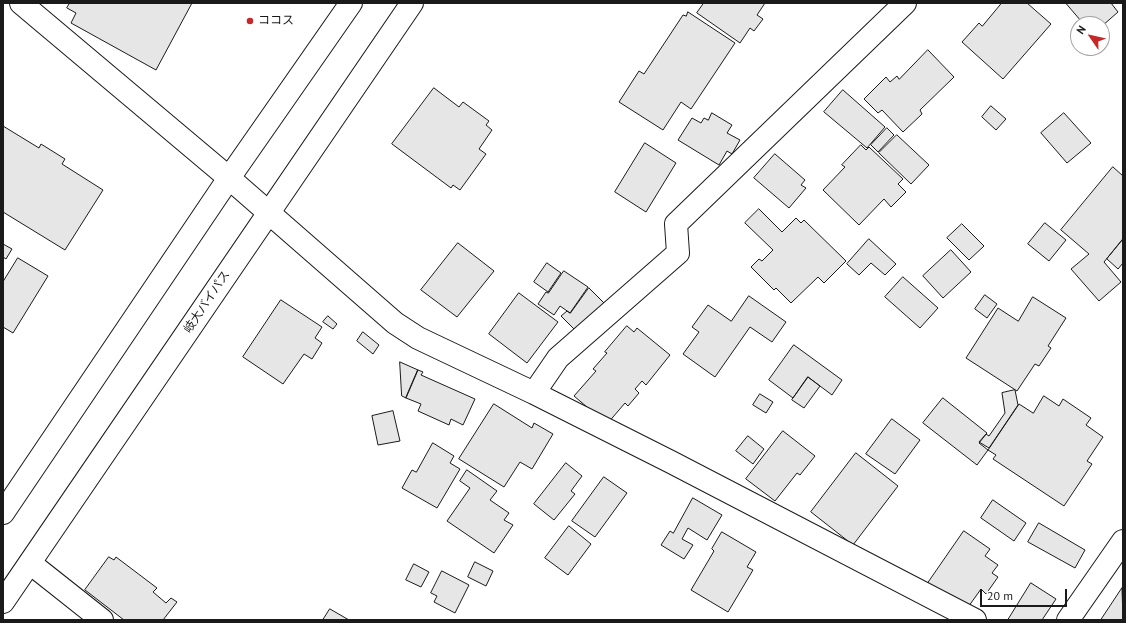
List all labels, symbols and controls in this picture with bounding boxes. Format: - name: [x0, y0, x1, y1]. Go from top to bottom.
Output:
- place label: ココス: [258, 14, 294, 28]
- marker: ココス: [245, 16, 255, 26]
- north arrow: [1070, 16, 1110, 56]
- text: N: [1073, 23, 1089, 37]
- street label: 岐大バイパス: [181, 268, 233, 336]
- scale bar: [982, 581, 1069, 607]
- text: 20 m: [987, 588, 1013, 603]

